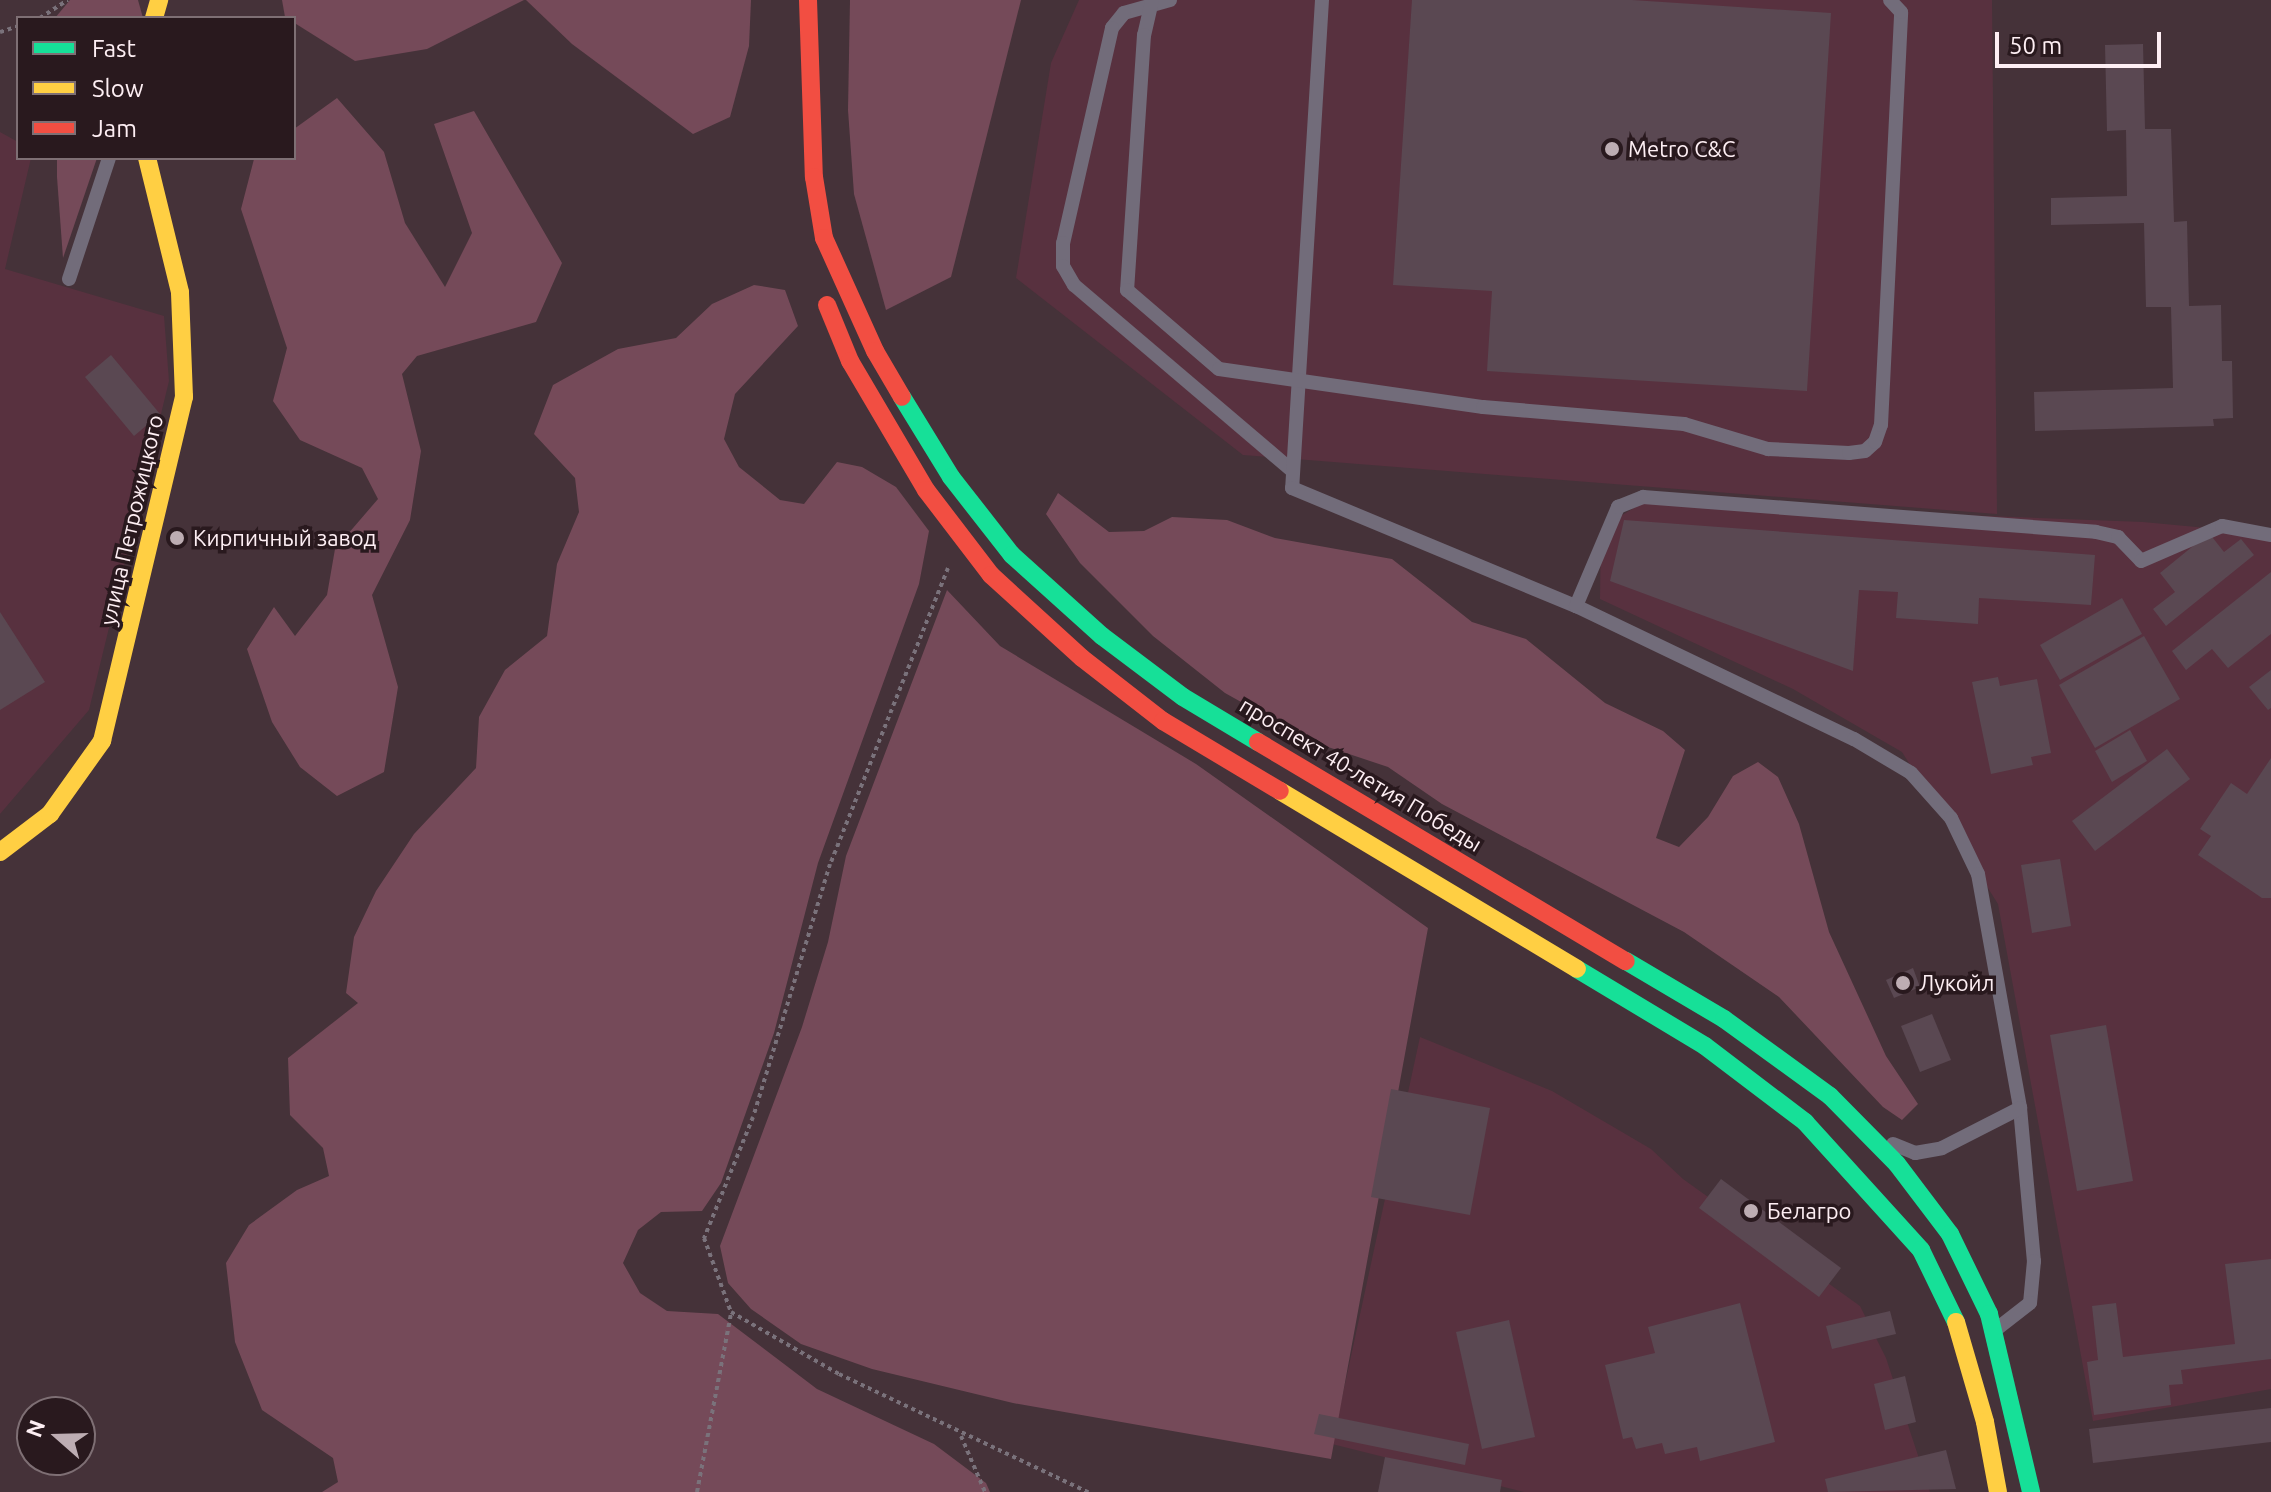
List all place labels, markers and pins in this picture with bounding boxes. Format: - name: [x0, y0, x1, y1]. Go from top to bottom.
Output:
- place label: Metro C&C: [1628, 136, 1735, 162]
- marker: Metro C&C: [1603, 140, 1621, 158]
- place label: Кирпичный завод: [193, 525, 377, 551]
- marker: Кирпичный завод: [168, 529, 186, 547]
- place label: Лукойл: [1919, 970, 1994, 996]
- marker: Лукойл: [1894, 974, 1912, 992]
- place label: Белагро: [1767, 1198, 1851, 1224]
- marker: Белагро: [1742, 1202, 1760, 1220]

